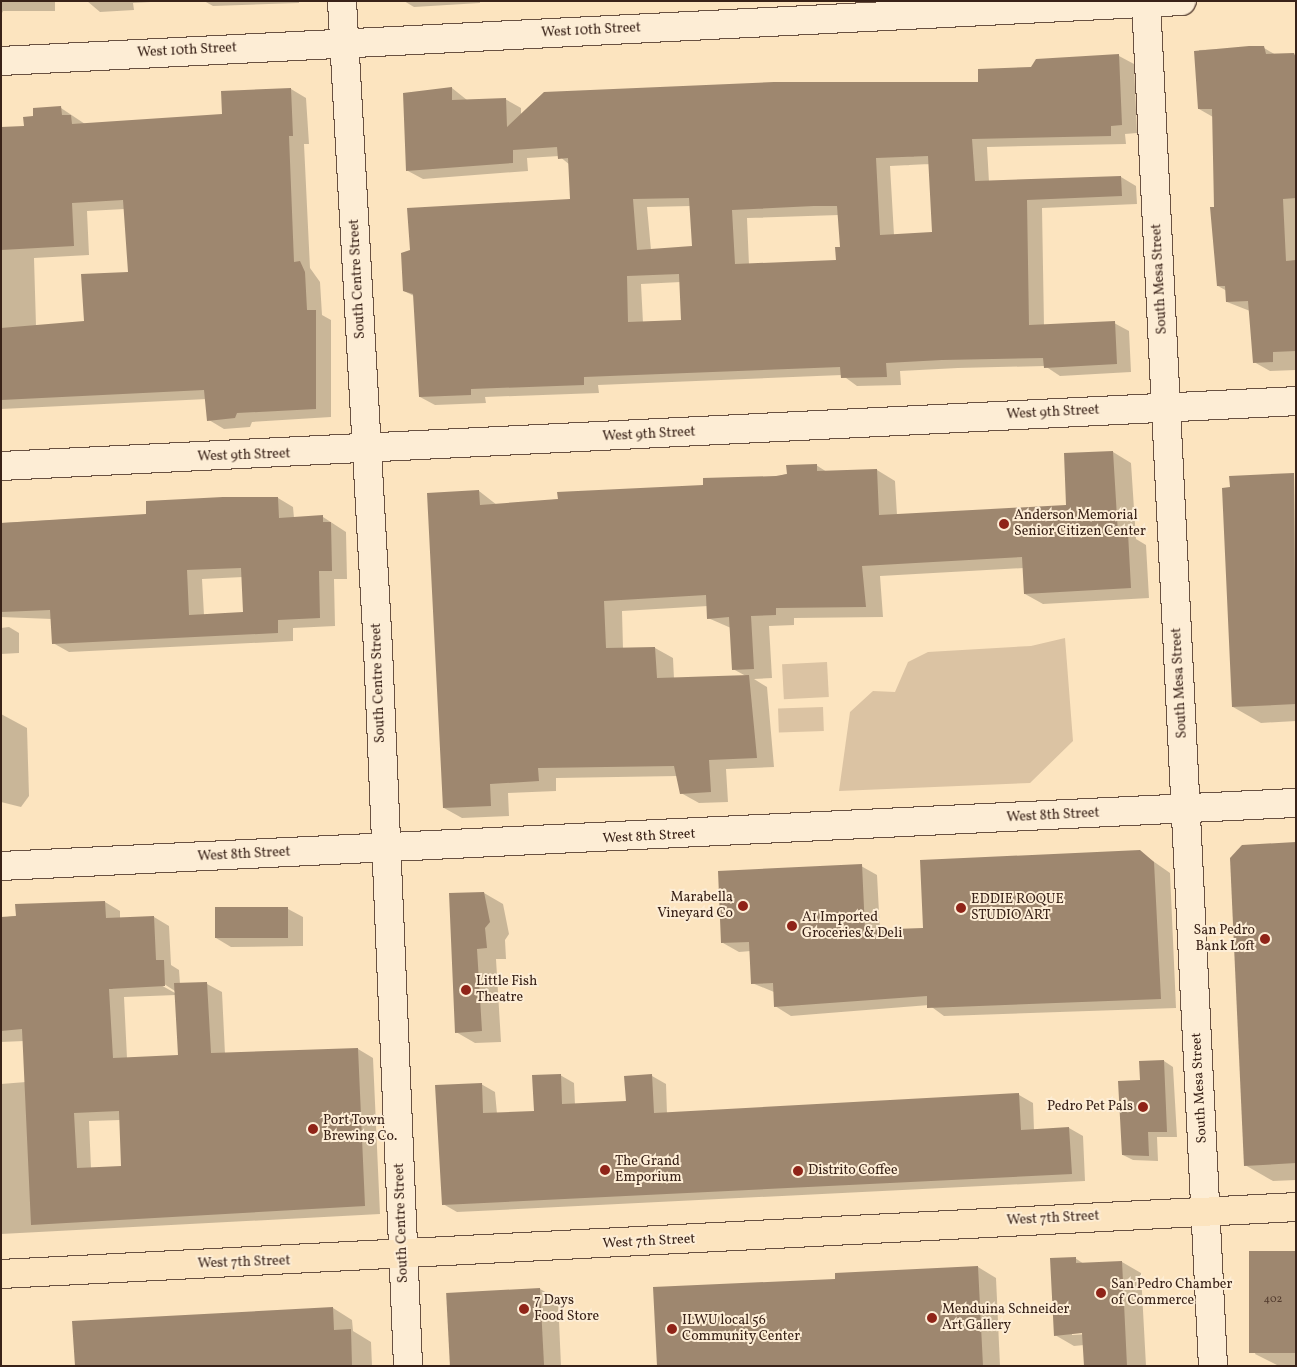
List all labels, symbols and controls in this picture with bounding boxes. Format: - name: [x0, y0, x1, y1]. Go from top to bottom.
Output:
- street label: West 10th Street: [541, 20, 641, 42]
- street label: West 10th Street: [137, 40, 237, 62]
- street label: South Centre Street: [346, 219, 370, 339]
- street label: South Mesa Street: [1149, 223, 1171, 335]
- street label: West 9th Street: [1006, 402, 1100, 424]
- street label: West 9th Street: [602, 424, 696, 446]
- street label: West 9th Street: [197, 446, 291, 466]
- place label: Anderson Memorial Senior Citizen Center: [1014, 508, 1146, 540]
- marker: Anderson Memorial Senior Citizen Center: [998, 518, 1010, 530]
- street label: South Centre Street: [369, 623, 389, 743]
- street label: South Mesa Street: [1169, 627, 1191, 739]
- street label: West 8th Street: [1006, 805, 1100, 827]
- street label: West 8th Street: [602, 826, 696, 848]
- street label: West 8th Street: [197, 844, 291, 866]
- place label: Marabella Vineyard Co: [657, 890, 733, 922]
- place label: EDDIE ROQUE STUDIO ART: [971, 892, 1064, 924]
- marker: Marabella Vineyard Co: [737, 900, 749, 912]
- marker: EDDIE ROQUE STUDIO ART: [955, 902, 967, 914]
- place label: A1 Imported Groceries & Deli: [802, 910, 902, 942]
- marker: A1 Imported Groceries & Deli: [786, 920, 798, 932]
- place label: San Pedro Bank Loft: [1193, 923, 1255, 956]
- marker: San Pedro Bank Loft: [1259, 933, 1271, 945]
- place label: Little Fish Theatre: [476, 974, 537, 1006]
- marker: Little Fish Theatre: [460, 984, 472, 996]
- street label: South Mesa Street: [1189, 1032, 1211, 1144]
- place label: Pedro Pet Pals: [1047, 1099, 1133, 1115]
- marker: Pedro Pet Pals: [1137, 1101, 1149, 1113]
- place label: Port Town Brewing Co.: [323, 1113, 397, 1146]
- marker: Port Town Brewing Co.: [307, 1123, 319, 1135]
- place label: The Grand Emporium: [615, 1154, 682, 1186]
- street label: South Centre Street: [392, 1163, 412, 1283]
- place label: Distrito Coffee: [808, 1163, 898, 1179]
- marker: The Grand Emporium: [599, 1164, 611, 1176]
- marker: Distrito Coffee: [792, 1165, 804, 1177]
- street label: West 7th Street: [1006, 1208, 1100, 1230]
- street label: West 7th Street: [602, 1231, 696, 1253]
- street label: West 7th Street: [197, 1253, 291, 1273]
- place label: San Pedro Chamber of Commerce: [1111, 1277, 1232, 1310]
- marker: San Pedro Chamber of Commerce: [1095, 1287, 1107, 1299]
- place label: 7 Days Food Store: [534, 1293, 599, 1325]
- house number: 402: [1264, 1293, 1282, 1307]
- place label: Menduina Schneider Art Gallery: [942, 1302, 1069, 1334]
- marker: 7 Days Food Store: [518, 1303, 530, 1315]
- marker: Menduina Schneider Art Gallery: [926, 1312, 938, 1324]
- place label: ILWU local 56 Community Center: [682, 1313, 801, 1345]
- marker: ILWU local 56 Community Center: [666, 1323, 678, 1335]

